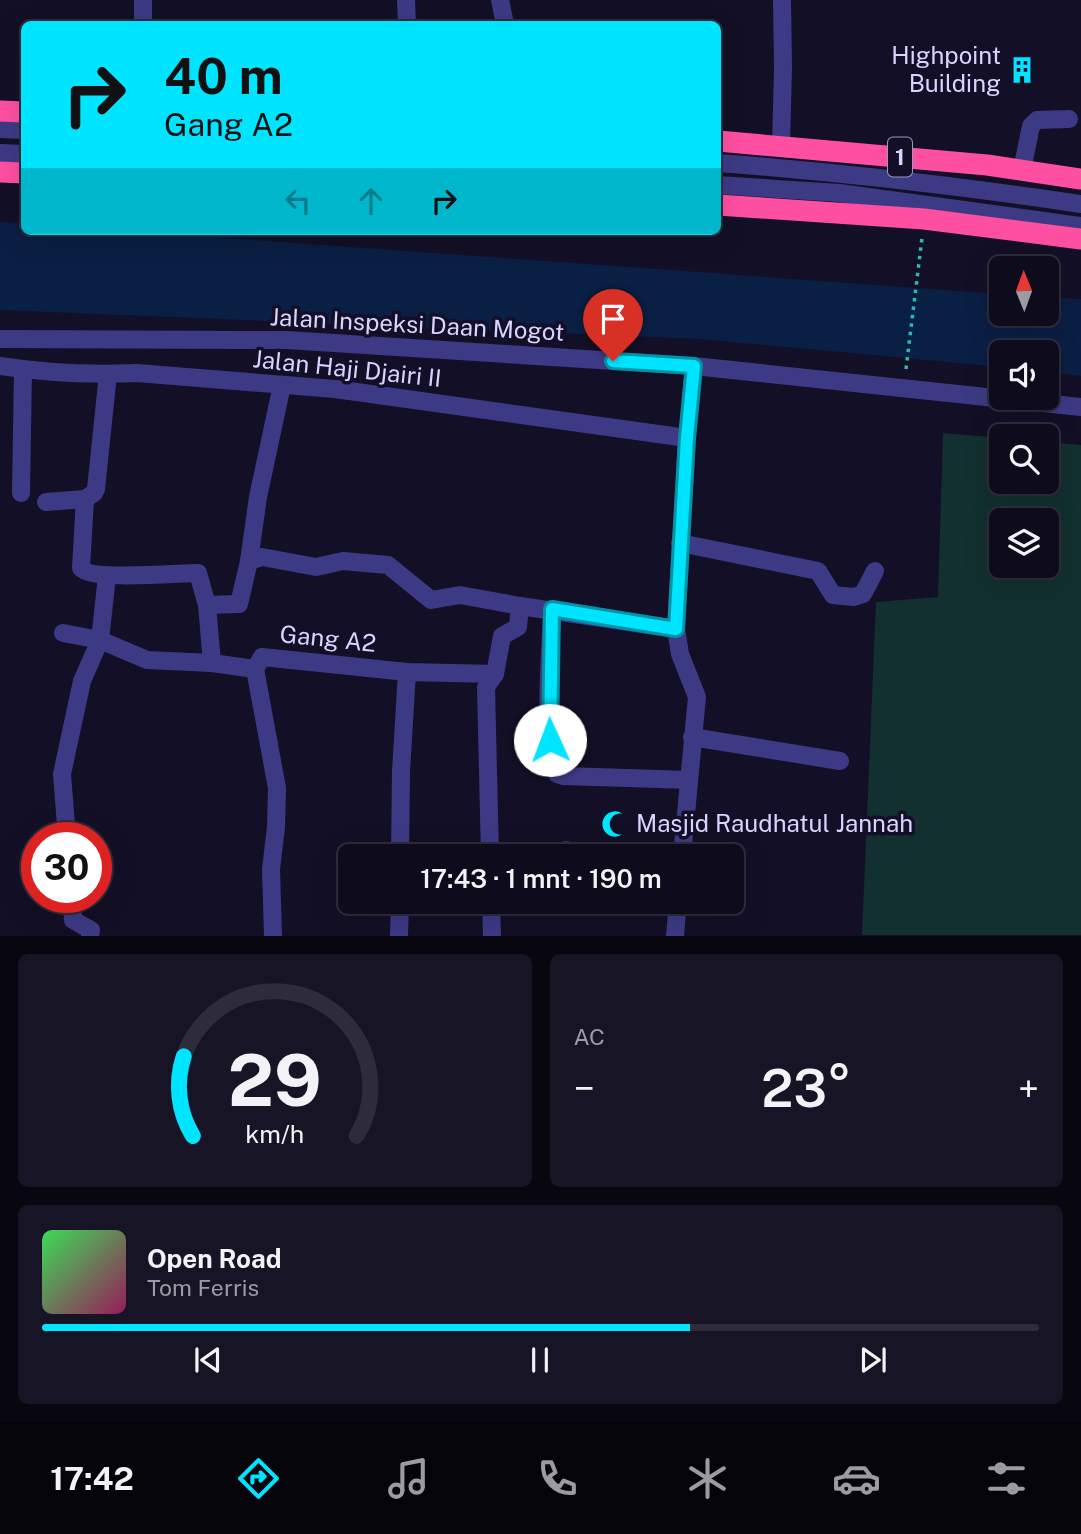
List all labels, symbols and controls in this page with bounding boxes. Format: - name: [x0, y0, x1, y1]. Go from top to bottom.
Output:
- place label: Highpoint Building: [891, 41, 1001, 97]
- text: 40 m: [164, 47, 283, 105]
- icon: right: [49, 49, 140, 140]
- building icon: Highpoint Building: [1007, 55, 1037, 85]
- text: Gang A2: [164, 106, 293, 143]
- road number: 1: [888, 138, 912, 176]
- icon: left: [279, 182, 317, 220]
- icon: ahead: [352, 182, 390, 220]
- icon: right: [425, 182, 463, 220]
- north arrow: [989, 256, 1059, 326]
- map controls: [989, 256, 1059, 578]
- pin: [583, 289, 643, 361]
- icon: arrive: [594, 300, 632, 338]
- street label: Jalan Inspeksi Daan Mogot: [269, 302, 565, 346]
- button: sound: [989, 340, 1059, 410]
- street label: Jalan Haji Djairi II: [251, 344, 443, 392]
- button: search: [989, 424, 1059, 494]
- button: layers: [989, 508, 1059, 578]
- street label: Gang A2: [278, 619, 378, 657]
- position arrow: [513, 703, 587, 777]
- mosque icon: Masjid Raudhatul Jannah: [600, 809, 630, 839]
- place label: Masjid Raudhatul Jannah: [636, 809, 913, 837]
- speed limit sign: 30: [21, 822, 112, 913]
- text: 17:43 · 1 mnt · 190 m: [420, 863, 662, 894]
- text: AC: [574, 1023, 605, 1050]
- text: 29: [228, 1038, 322, 1123]
- text: 23°: [761, 1058, 851, 1119]
- text: −: [574, 1066, 595, 1111]
- text: +: [1018, 1066, 1039, 1111]
- text: km/h: [245, 1119, 304, 1149]
- text: Open Road: [147, 1243, 282, 1274]
- text: Tom Ferris: [147, 1274, 259, 1301]
- icon: previous: [189, 1341, 227, 1379]
- icon: pause: [521, 1341, 559, 1379]
- icon: next: [854, 1341, 892, 1379]
- icon: directions: [234, 1454, 283, 1503]
- icon: music: [384, 1454, 433, 1503]
- icon: phone: [533, 1454, 582, 1503]
- icon: climate: [683, 1454, 732, 1503]
- icon: car: [832, 1454, 881, 1503]
- icon: filters: [982, 1454, 1031, 1503]
- text: 17:42: [50, 1460, 134, 1497]

